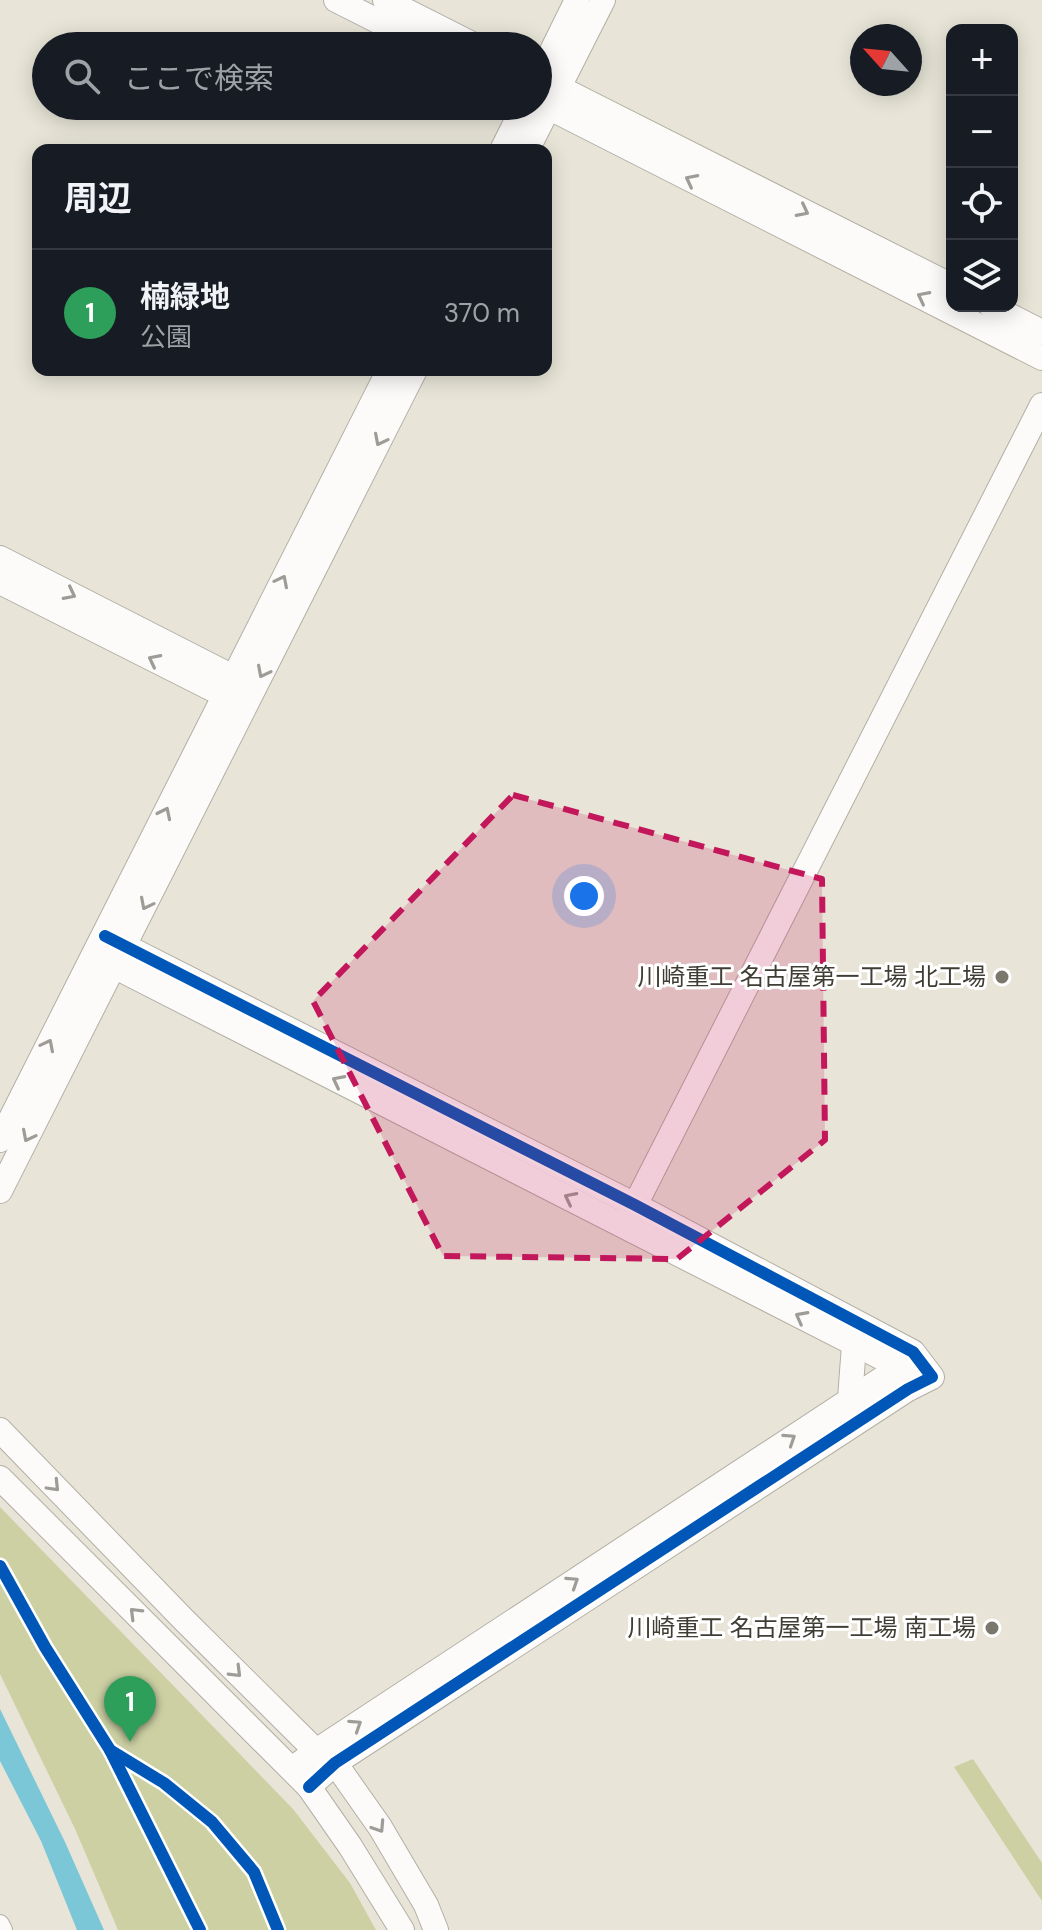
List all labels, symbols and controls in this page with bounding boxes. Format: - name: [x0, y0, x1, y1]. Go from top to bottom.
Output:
- north arrow: [850, 24, 922, 96]
- map controls: [946, 24, 1018, 312]
- button: +: [946, 24, 1018, 96]
- search box: [32, 32, 552, 120]
- icon: search: [60, 54, 104, 98]
- text: ここで検索: [124, 59, 274, 98]
- button: −: [946, 96, 1018, 168]
- button: locate: [946, 168, 1018, 240]
- one-way arrow: [684, 174, 699, 189]
- text: 周辺: [64, 176, 132, 221]
- one-way arrow: [794, 201, 809, 217]
- button: layers: [946, 240, 1018, 312]
- text: 楠緑地: [140, 277, 230, 316]
- one-way arrow: [916, 292, 931, 307]
- text: 1: [85, 296, 95, 330]
- text: 370 m: [444, 296, 520, 330]
- text: 公園: [140, 320, 192, 354]
- one-way arrow: [375, 431, 390, 446]
- one-way arrow: [272, 574, 288, 589]
- one-way arrow: [61, 584, 76, 599]
- one-way arrow: [148, 654, 163, 670]
- one-way arrow: [257, 663, 273, 678]
- one-way arrow: [156, 807, 171, 822]
- your location: [564, 876, 604, 916]
- one-way arrow: [140, 895, 155, 910]
- place label: 川崎重工 名古屋第一工場 北工場: [637, 961, 986, 992]
- marker: 川崎重工 名古屋第一工場 北工場: [993, 968, 1011, 986]
- one-way arrow: [39, 1039, 54, 1054]
- one-way arrow: [332, 1075, 347, 1090]
- one-way arrow: [22, 1127, 38, 1142]
- one-way arrow: [563, 1193, 578, 1208]
- one-way arrow: [795, 1312, 810, 1327]
- one-way arrow: [781, 1434, 796, 1449]
- one-way arrow: [45, 1477, 59, 1492]
- one-way arrow: [564, 1577, 578, 1592]
- one-way arrow: [130, 1608, 144, 1622]
- place label: 川崎重工 名古屋第一工場 南工場: [627, 1612, 976, 1643]
- marker: 川崎重工 名古屋第一工場 南工場: [983, 1619, 1001, 1637]
- one-way arrow: [227, 1663, 242, 1677]
- pin: 1: [104, 1676, 156, 1742]
- one-way arrow: [347, 1719, 361, 1734]
- one-way arrow: [370, 1818, 385, 1833]

